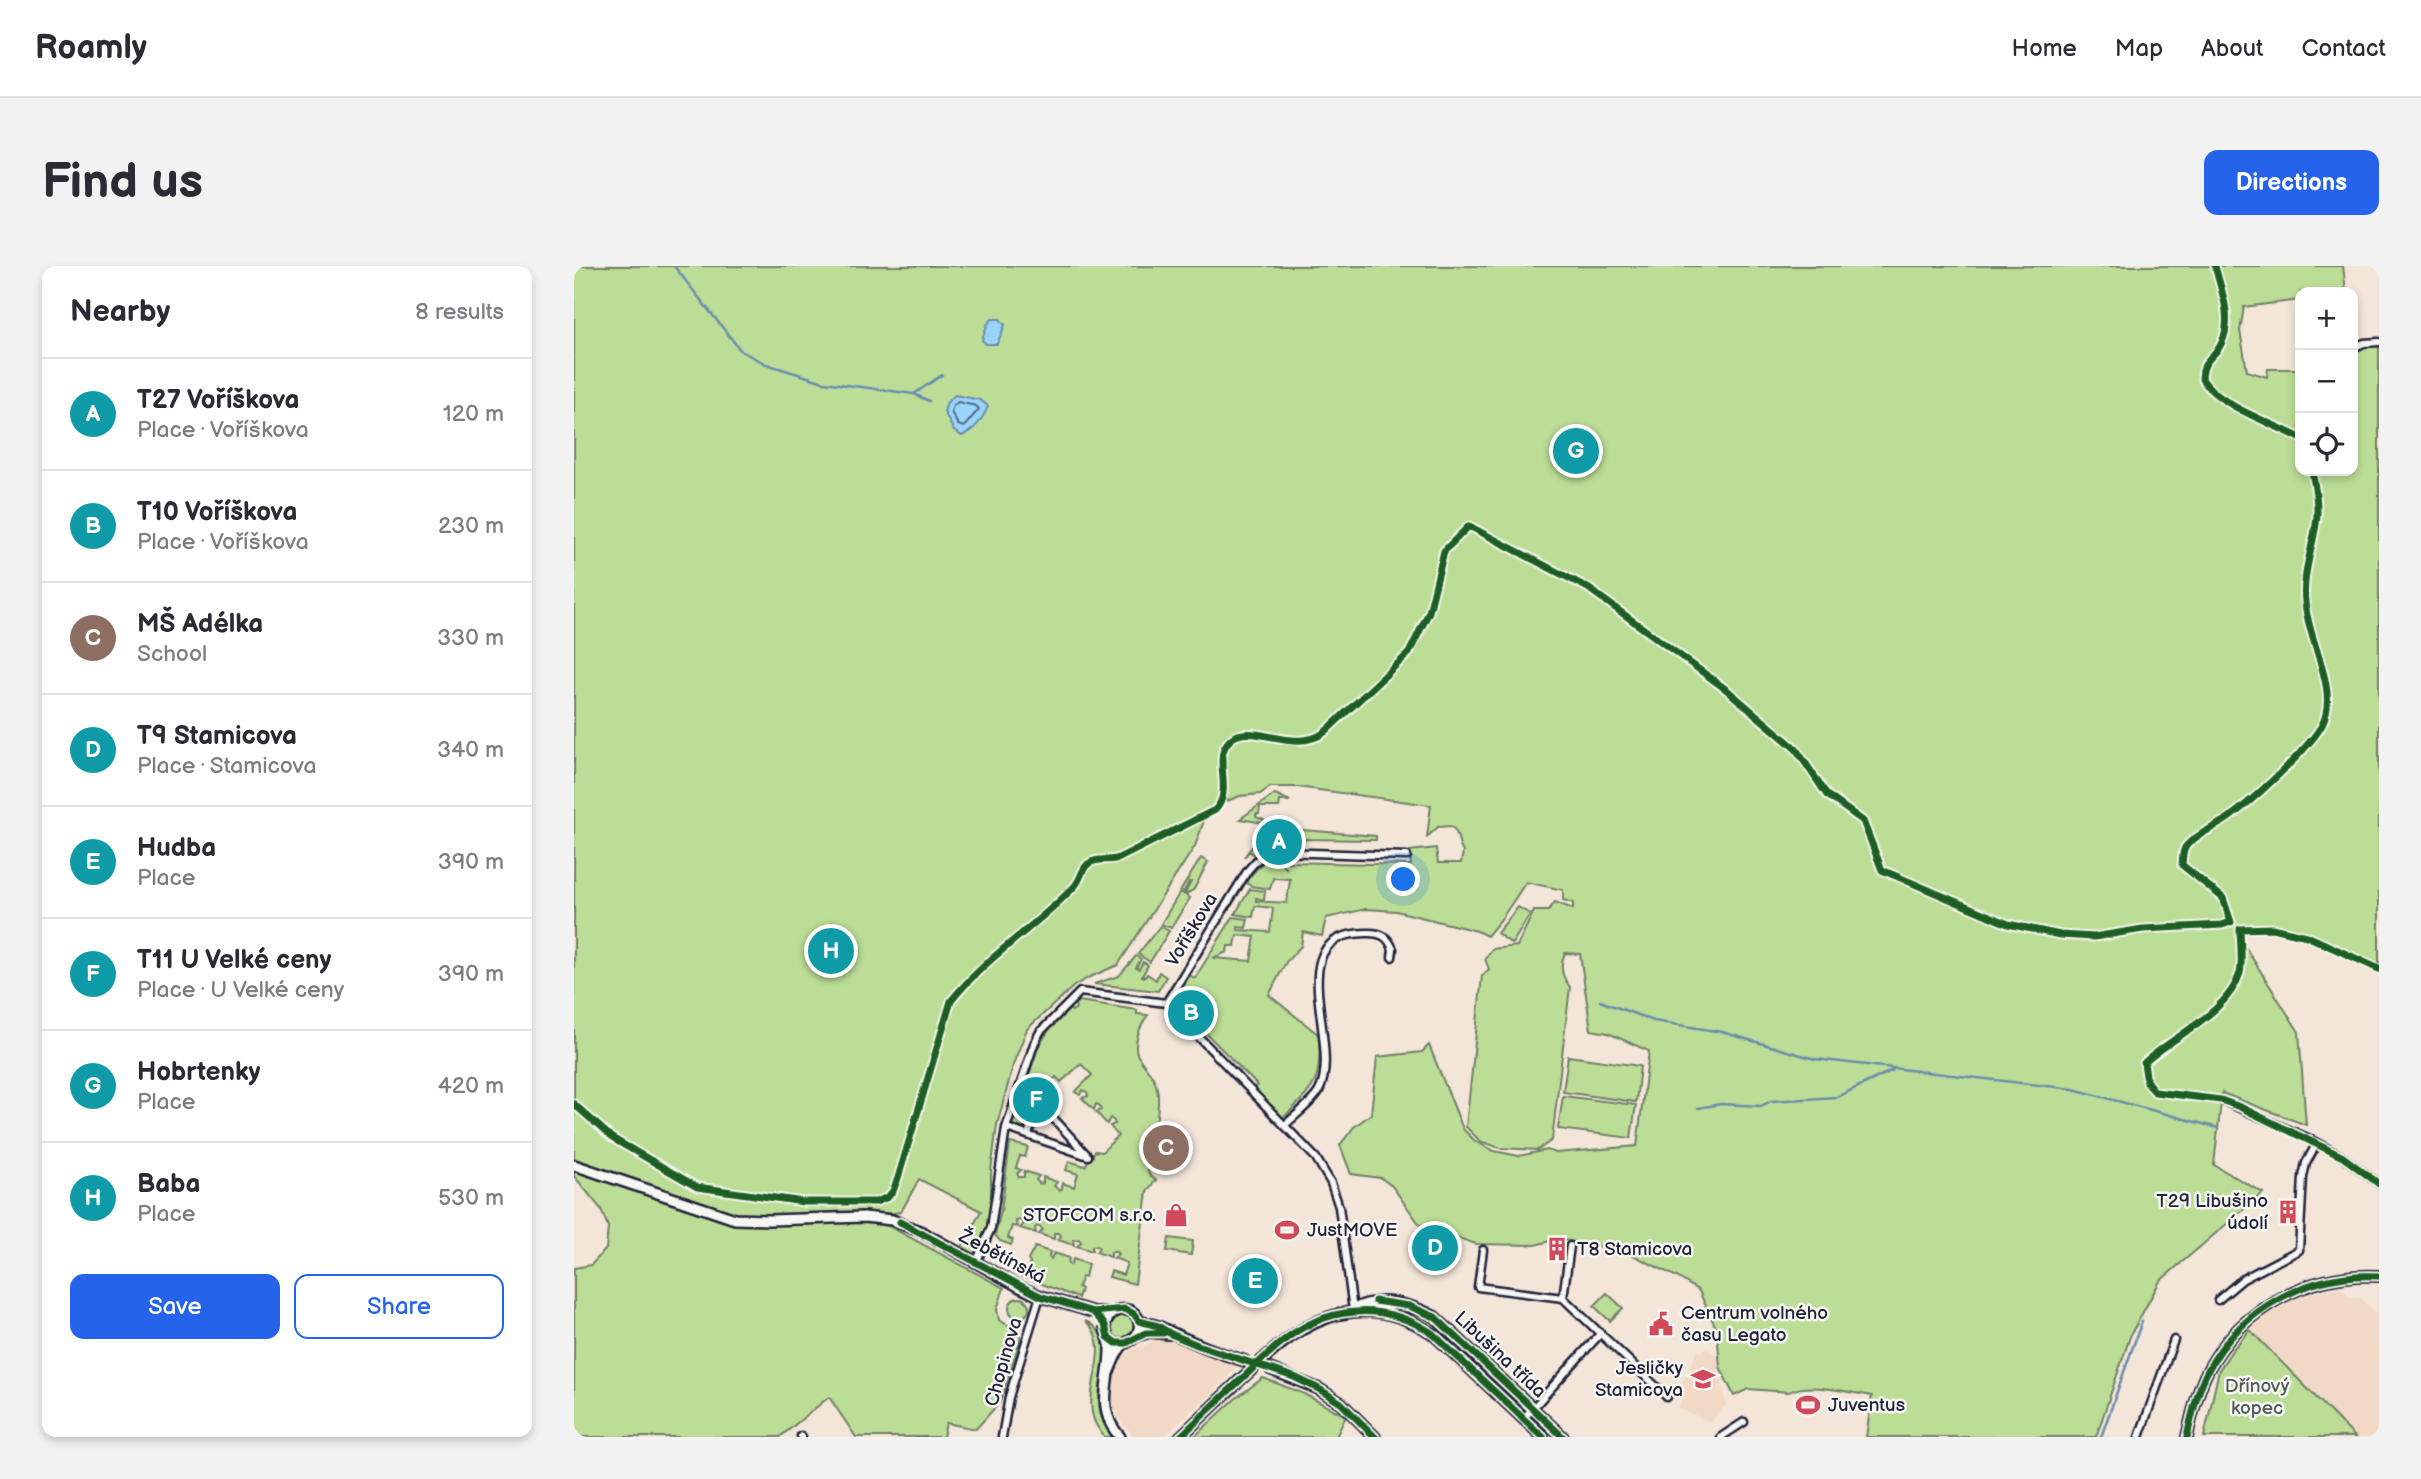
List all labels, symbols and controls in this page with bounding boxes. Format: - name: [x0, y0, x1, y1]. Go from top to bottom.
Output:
- text: Roamly: [35, 28, 147, 68]
- text: Home: [2012, 34, 2077, 63]
- text: Map: [2115, 34, 2163, 63]
- text: About: [2201, 34, 2263, 63]
- text: Contact: [2301, 34, 2386, 63]
- button: Directions: [2204, 150, 2379, 215]
- text: Find us: [42, 153, 203, 212]
- map controls: [2295, 287, 2358, 476]
- button: +: [2295, 287, 2358, 350]
- text: Nearby: [70, 294, 170, 330]
- text: 8 results: [415, 298, 504, 326]
- button: −: [2295, 350, 2358, 413]
- text: T27 Voříškova: [137, 385, 299, 416]
- text: A: [86, 400, 100, 428]
- text: 120 m: [443, 400, 504, 428]
- button: locate: [2295, 413, 2358, 476]
- text: Place · Voříškova: [137, 416, 309, 444]
- pin: G: [1553, 425, 1599, 477]
- text: T10 Voříškova: [137, 497, 297, 528]
- text: B: [85, 512, 101, 540]
- text: 230 m: [438, 512, 504, 540]
- text: Place · Voříškova: [137, 528, 309, 556]
- text: MŠ Adélka: [137, 609, 263, 640]
- text: C: [85, 624, 101, 652]
- text: 330 m: [437, 624, 504, 652]
- text: School: [137, 640, 207, 668]
- text: T9 Stamicova: [137, 721, 297, 752]
- text: D: [85, 736, 101, 764]
- text: 340 m: [437, 736, 504, 764]
- text: Place · Stamicova: [137, 752, 317, 780]
- pin: A: [1256, 816, 1302, 868]
- text: Hudba: [137, 833, 216, 864]
- text: E: [86, 848, 100, 876]
- text: 390 m: [438, 848, 504, 876]
- your location: [1386, 862, 1420, 896]
- text: Place: [137, 864, 195, 892]
- street label: Voříškova: [1161, 889, 1223, 971]
- pin: H: [808, 925, 854, 977]
- text: T11 U Velké ceny: [137, 945, 332, 976]
- text: F: [86, 960, 100, 988]
- text: 390 m: [438, 960, 504, 988]
- text: Place · U Velké ceny: [137, 976, 344, 1004]
- pin: B: [1168, 987, 1214, 1039]
- text: Hobrtenky: [137, 1057, 260, 1088]
- text: G: [85, 1072, 101, 1100]
- text: 420 m: [438, 1072, 504, 1100]
- pin: F: [1013, 1074, 1059, 1126]
- text: Place: [137, 1088, 195, 1116]
- pin: C: [1143, 1122, 1189, 1174]
- text: Baba: [137, 1169, 200, 1200]
- text: H: [84, 1184, 102, 1212]
- text: 530 m: [438, 1184, 504, 1212]
- place label: T29 Libušino údolí: [2156, 1190, 2268, 1235]
- building icon: T29 Libušino údolí: [2274, 1198, 2302, 1226]
- text: Place: [137, 1200, 195, 1228]
- shop icon: STOFCOM s.r.o.: [1162, 1201, 1190, 1229]
- place label: STOFCOM s.r.o.: [1023, 1204, 1156, 1227]
- sports icon: JustMOVE: [1273, 1216, 1301, 1244]
- place label: JustMOVE: [1307, 1219, 1397, 1242]
- pin: D: [1412, 1222, 1458, 1274]
- street label: Žebětínská: [954, 1223, 1050, 1289]
- building icon: T8 Stamicova: [1543, 1235, 1571, 1263]
- place label: T8 Stamicova: [1577, 1238, 1692, 1261]
- pin: E: [1232, 1255, 1278, 1307]
- button: Save: [70, 1274, 280, 1339]
- button: Share: [294, 1274, 504, 1339]
- place label: Centrum volného času Legato: [1681, 1302, 1828, 1347]
- street label: Libušina třída: [1450, 1307, 1550, 1403]
- public building icon: Centrum volného času Legato: [1647, 1310, 1675, 1338]
- street label: Chopinova: [980, 1315, 1028, 1409]
- place label: Jesličky Stamicova: [1595, 1357, 1683, 1402]
- school or university icon: Jesličky Stamicova: [1689, 1365, 1717, 1393]
- park label: Dřínový kopec: [2225, 1375, 2290, 1420]
- sports icon: Juventus: [1794, 1391, 1822, 1419]
- place label: Juventus: [1828, 1394, 1905, 1417]

